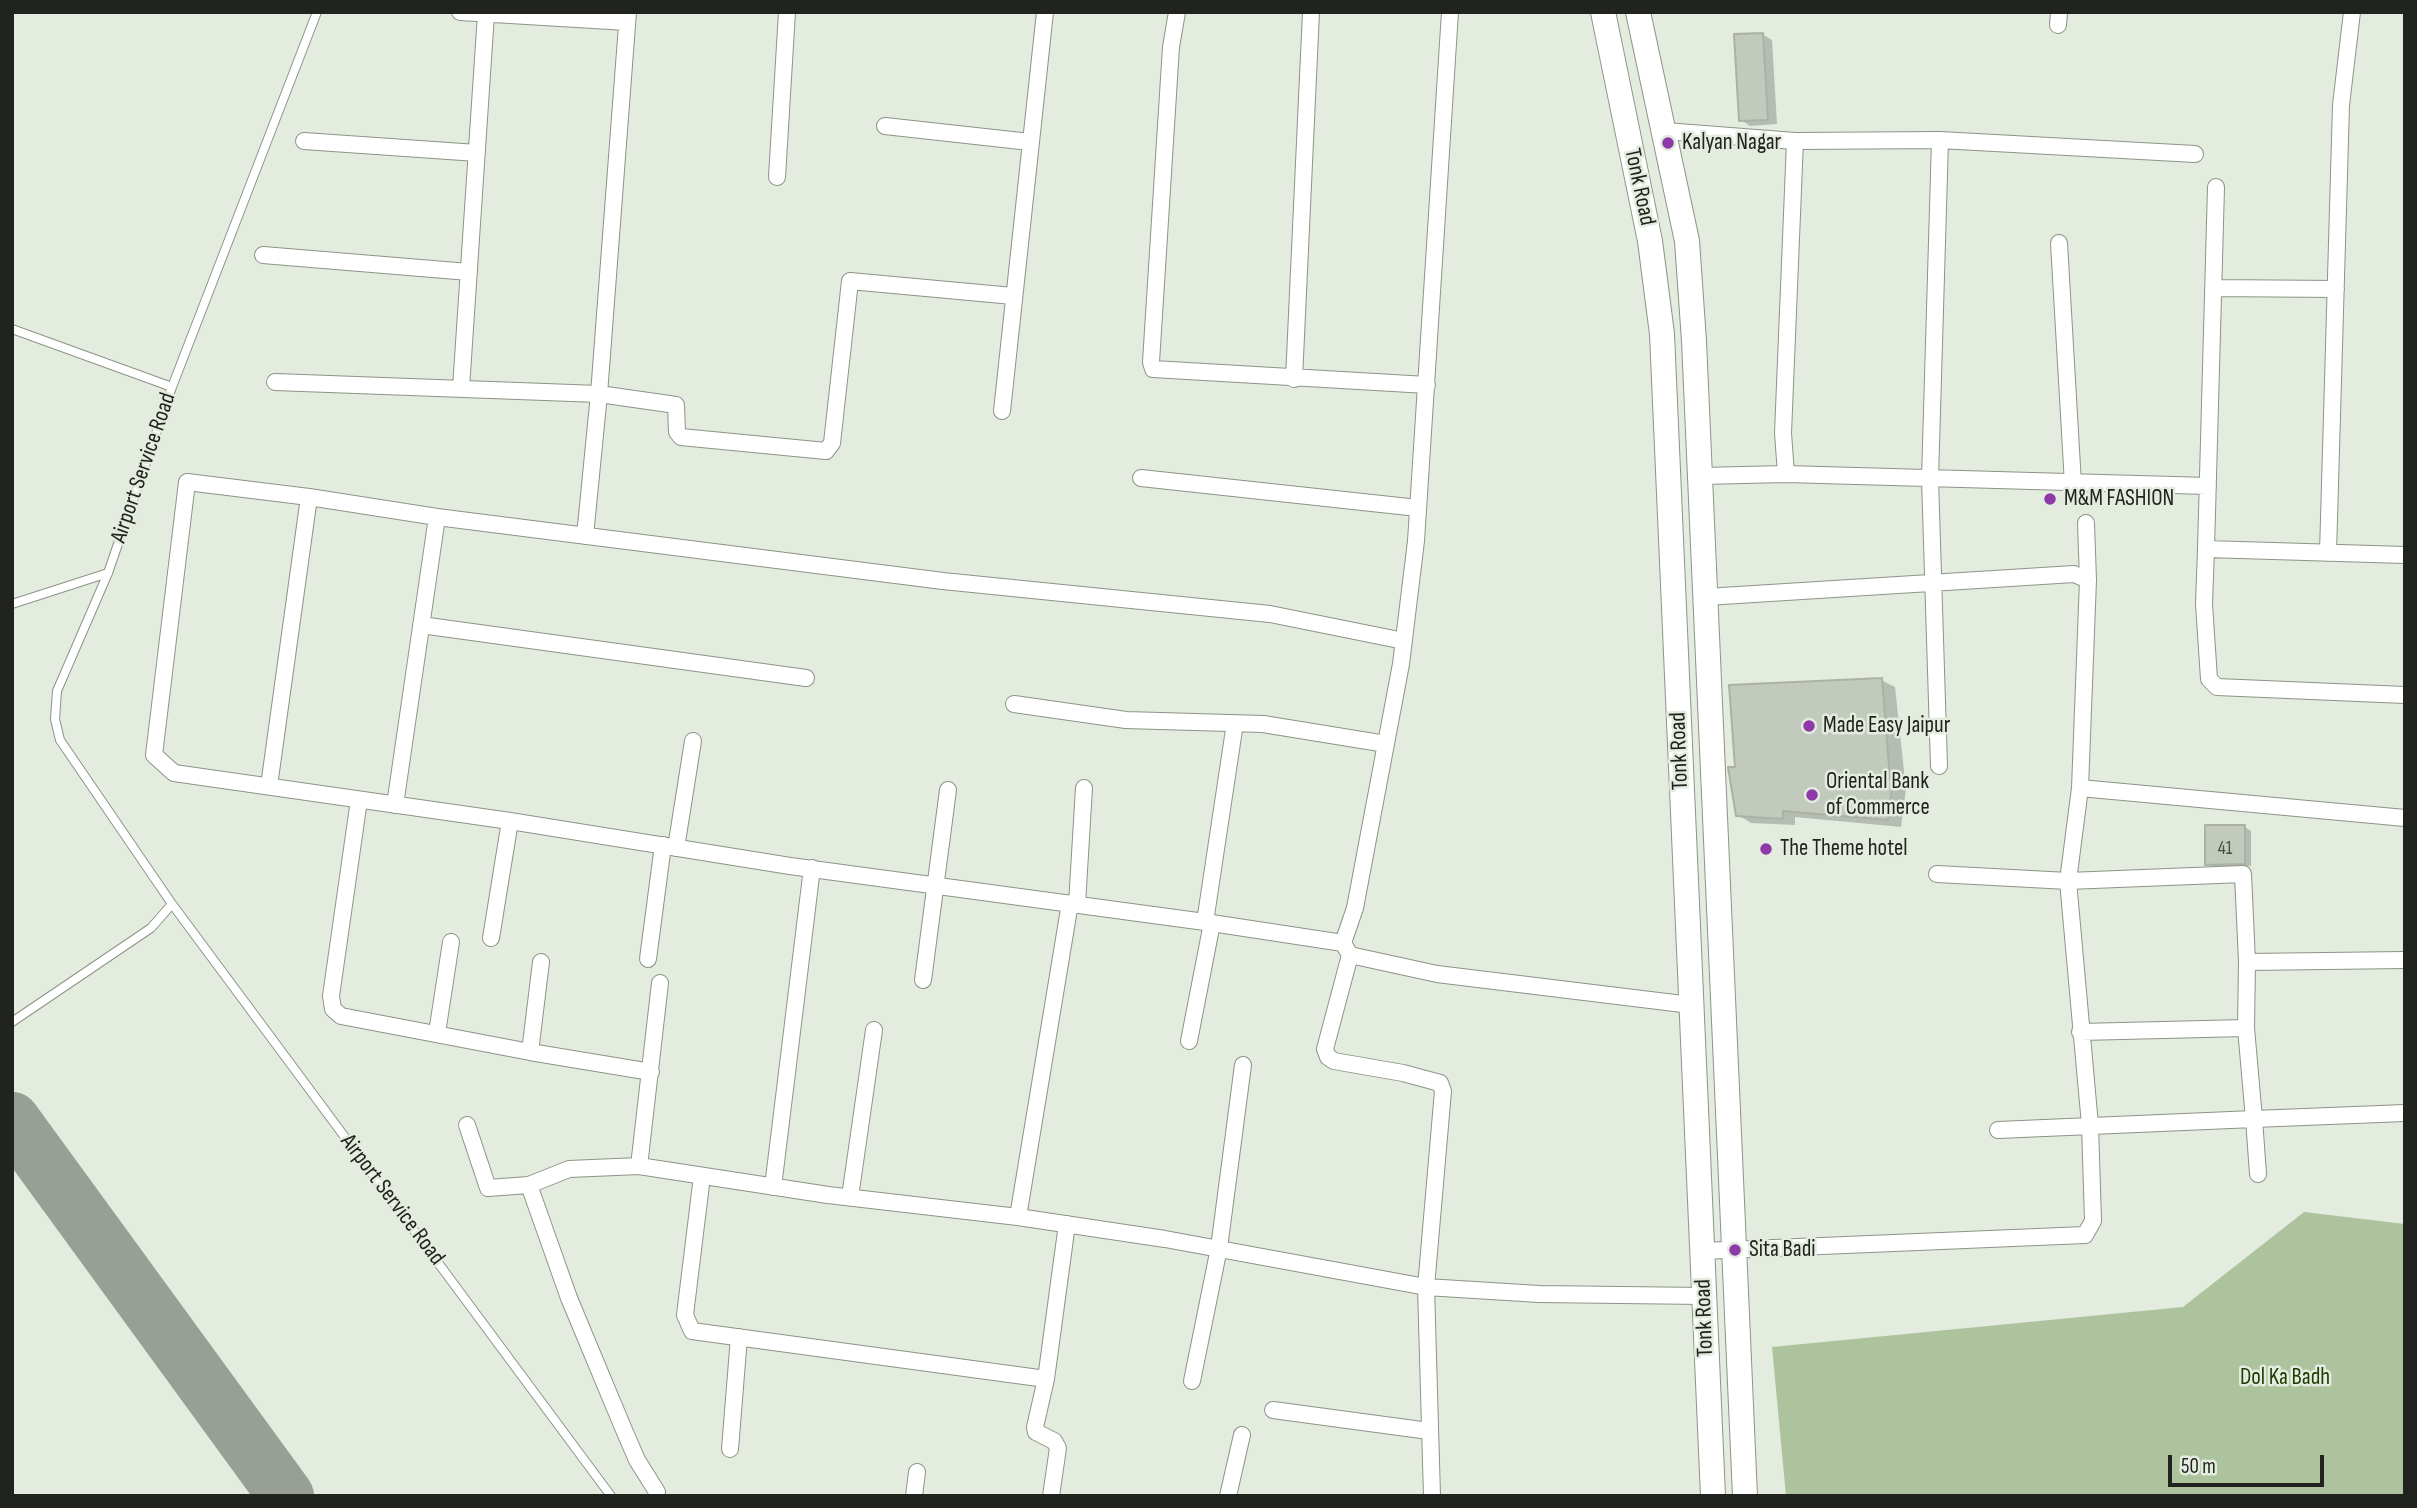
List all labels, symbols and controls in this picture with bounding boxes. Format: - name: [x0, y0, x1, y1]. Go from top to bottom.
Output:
- place label: Kalyan Nagar: [1682, 129, 1781, 157]
- marker: Kalyan Nagar: [1660, 135, 1676, 151]
- street label: Tonk Road: [1617, 146, 1661, 228]
- street label: Airport Service Road: [105, 389, 183, 547]
- place label: M&M FASHION: [2064, 485, 2174, 513]
- marker: M&M FASHION: [2042, 491, 2058, 507]
- street label: Tonk Road: [1665, 712, 1695, 790]
- place label: Made Easy Jaipur: [1823, 712, 1950, 740]
- marker: Made Easy Jaipur: [1801, 718, 1817, 734]
- place label: Oriental Bank of Commerce: [1826, 768, 1930, 822]
- marker: Oriental Bank of Commerce: [1804, 787, 1820, 803]
- place label: The Theme hotel: [1780, 835, 1908, 863]
- house number: 41: [2218, 838, 2232, 860]
- marker: The Theme hotel: [1758, 841, 1774, 857]
- street label: Airport Service Road: [334, 1129, 450, 1271]
- place label: Sita Badi: [1749, 1236, 1816, 1264]
- marker: Sita Badi: [1727, 1242, 1743, 1258]
- street label: Tonk Road: [1690, 1279, 1720, 1357]
- park label: Dol Ka Badh: [2240, 1364, 2330, 1392]
- scale bar: [2172, 1442, 2328, 1486]
- text: 50 m: [2181, 1454, 2216, 1479]

